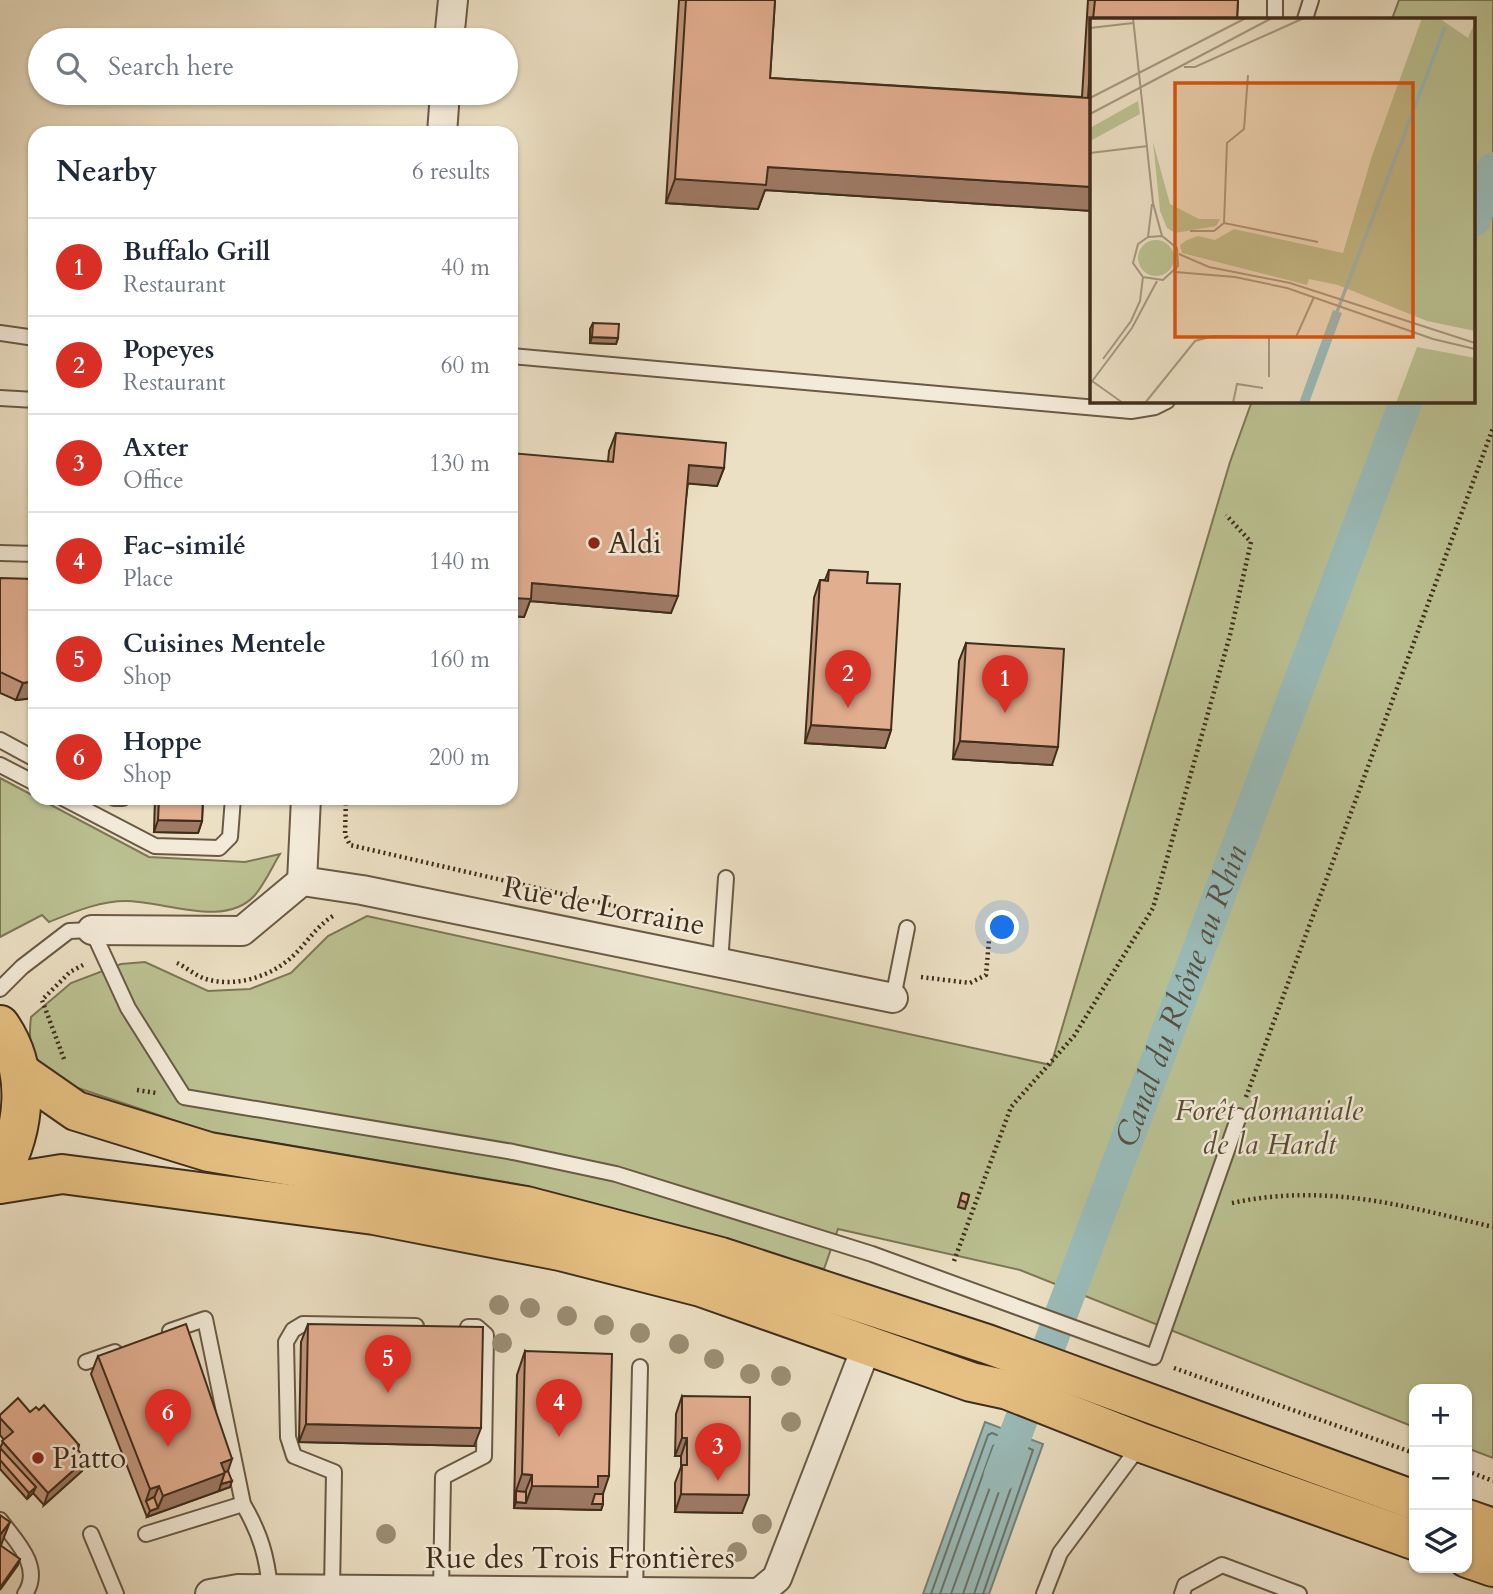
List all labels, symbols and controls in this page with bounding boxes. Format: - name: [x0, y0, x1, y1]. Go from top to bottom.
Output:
- inset map: [1090, 18, 1476, 402]
- search box: [28, 28, 518, 105]
- icon: search: [52, 48, 90, 86]
- text: Search here: [108, 49, 234, 84]
- text: Nearby: [56, 151, 157, 192]
- text: 6 results: [412, 156, 490, 187]
- text: Buffalo Grill: [123, 234, 270, 269]
- text: 1: [73, 252, 85, 283]
- text: 40 m: [441, 252, 490, 283]
- text: Restaurant: [123, 269, 226, 300]
- text: Popeyes: [123, 332, 214, 367]
- text: 2: [73, 350, 85, 381]
- text: 60 m: [441, 350, 490, 381]
- text: Restaurant: [123, 367, 226, 398]
- text: Axter: [123, 430, 188, 465]
- text: 3: [73, 448, 85, 479]
- text: 130 m: [429, 448, 490, 479]
- text: Office: [123, 465, 184, 496]
- place label: Aldi: [608, 523, 661, 564]
- text: Fac-similé: [123, 528, 246, 563]
- marker: Aldi: [586, 535, 602, 551]
- text: 4: [73, 546, 85, 577]
- text: 140 m: [429, 546, 490, 577]
- text: Place: [123, 563, 173, 594]
- text: Cuisines Mentele: [123, 626, 326, 661]
- text: 5: [73, 644, 85, 675]
- text: 160 m: [429, 644, 490, 675]
- pin: 2: [825, 650, 871, 708]
- pin: 1: [982, 655, 1028, 713]
- text: Shop: [123, 661, 172, 692]
- text: Hoppe: [123, 724, 202, 759]
- text: 6: [73, 742, 85, 773]
- text: 200 m: [429, 742, 490, 773]
- text: Shop: [123, 759, 172, 790]
- water label: Canal du Rhône au Rhin: [1104, 839, 1258, 1153]
- street label: Rue de Lorraine: [500, 866, 708, 946]
- your location: [985, 910, 1019, 944]
- park label: Forêt domaniale de la Hardt: [1175, 1090, 1364, 1165]
- pin: 5: [365, 1335, 411, 1393]
- pin: 4: [536, 1379, 582, 1437]
- map controls: [1409, 1384, 1472, 1573]
- button: +: [1409, 1384, 1472, 1447]
- pin: 6: [145, 1389, 191, 1447]
- pin: 3: [695, 1423, 741, 1481]
- place label: Piatto: [52, 1438, 126, 1479]
- button: −: [1409, 1447, 1472, 1510]
- marker: Piatto: [30, 1450, 46, 1466]
- button: layers: [1409, 1510, 1472, 1573]
- street label: Rue des Trois Frontières: [425, 1538, 735, 1579]

